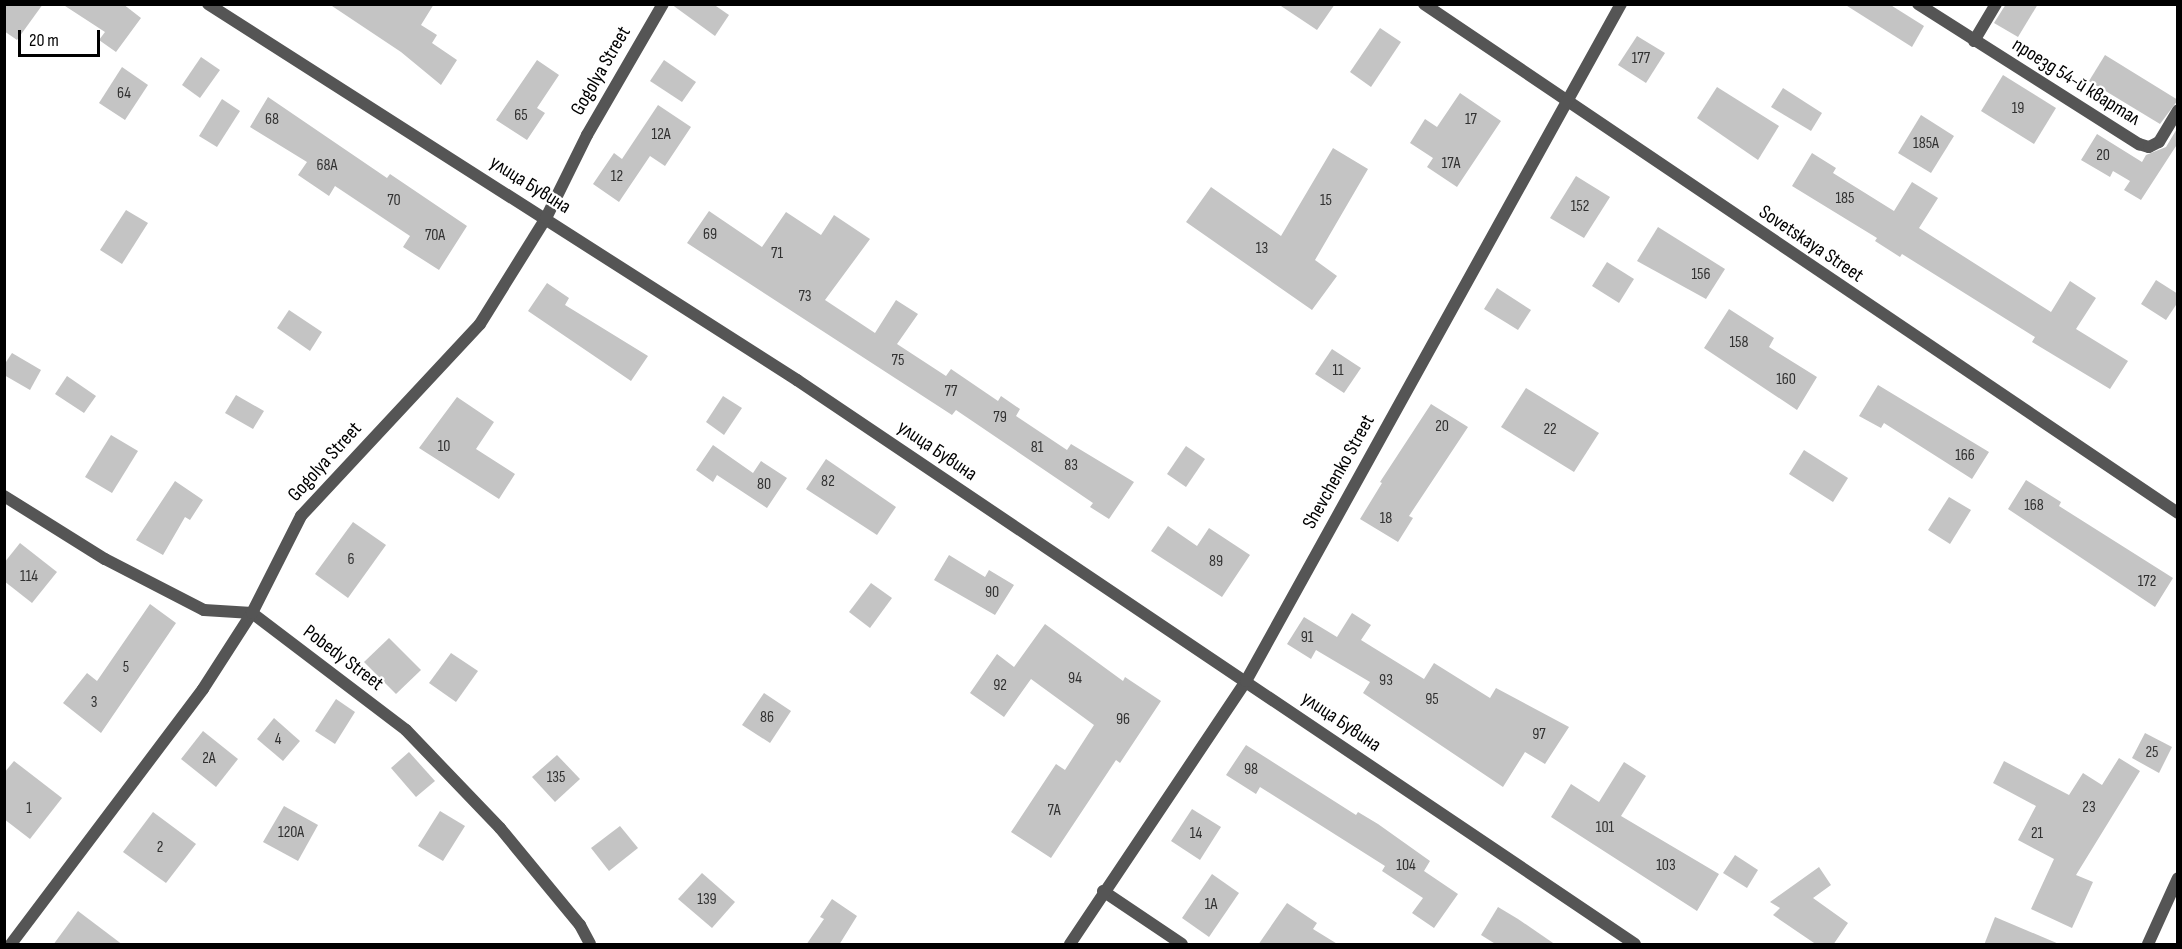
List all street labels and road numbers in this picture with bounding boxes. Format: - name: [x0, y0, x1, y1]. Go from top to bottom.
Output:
- street label: Gogolya Street: [566, 22, 636, 120]
- street label: проезд 54-й квартал: [2007, 33, 2145, 131]
- street label: улица Бувина: [485, 151, 575, 219]
- street label: Sovetskaya Street: [1754, 200, 1868, 288]
- street label: Shevchenko Street: [1298, 411, 1380, 533]
- street label: улица Бувина: [893, 416, 981, 486]
- street label: Gogolya Street: [283, 417, 367, 507]
- street label: Pobedy Street: [298, 620, 388, 696]
- street label: улица Бувина: [1297, 687, 1385, 757]

